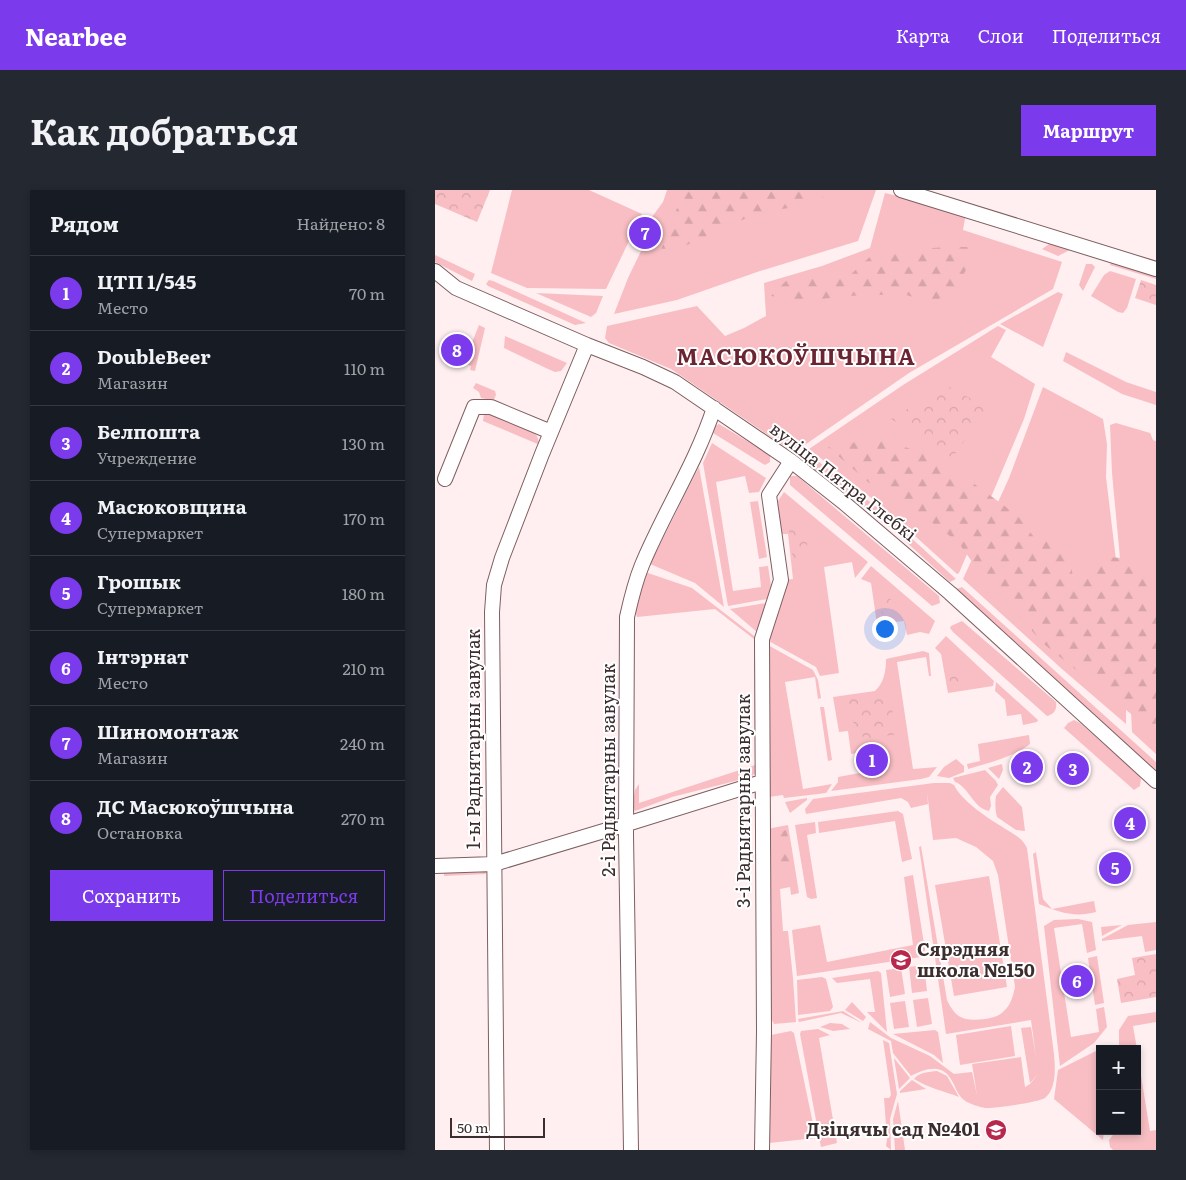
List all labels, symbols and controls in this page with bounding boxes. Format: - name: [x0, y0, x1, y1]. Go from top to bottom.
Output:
- text: Nearbee: [25, 18, 127, 53]
- text: Карта: [896, 22, 950, 49]
- text: Слои: [978, 22, 1024, 49]
- text: Поделиться: [1052, 22, 1161, 49]
- text: Как добраться: [30, 104, 298, 156]
- button: Маршрут: [1021, 105, 1156, 156]
- text: Рядом: [50, 207, 119, 238]
- text: Найдено: 8: [297, 211, 385, 235]
- pin: 7: [629, 214, 661, 252]
- text: ЦТП 1/545: [97, 267, 196, 295]
- text: 1: [63, 281, 69, 305]
- text: 70 m: [349, 281, 385, 305]
- text: Место: [97, 295, 148, 319]
- pin: 8: [441, 331, 473, 369]
- district label: МАСЮКОЎШЧЫНА: [676, 339, 916, 372]
- text: DoubleBeer: [97, 342, 210, 370]
- text: 2: [62, 356, 70, 380]
- text: 110 m: [344, 356, 385, 380]
- text: Магазин: [97, 370, 168, 394]
- street label: вуліца Пятра Глебкі: [765, 415, 923, 547]
- text: Белпошта: [97, 417, 200, 445]
- text: 3: [62, 431, 70, 455]
- text: 130 m: [342, 431, 385, 455]
- text: Учреждение: [97, 445, 197, 469]
- text: Масюковщина: [97, 492, 247, 520]
- text: 4: [61, 506, 71, 530]
- text: 170 m: [343, 506, 385, 530]
- text: Супермаркет: [97, 520, 203, 544]
- text: Грошык: [97, 567, 181, 595]
- text: 5: [62, 581, 70, 605]
- text: 180 m: [342, 581, 385, 605]
- text: Супермаркет: [97, 595, 203, 619]
- your location: [872, 616, 898, 642]
- street label: 1-ы Радыятарны завулак: [459, 628, 486, 849]
- text: Інтэрнат: [97, 642, 189, 670]
- text: 6: [61, 656, 71, 680]
- text: 210 m: [342, 656, 385, 680]
- street label: 2-і Радыятарны завулак: [594, 663, 621, 877]
- text: Место: [97, 670, 148, 694]
- street label: 3-і Радыятарны завулак: [729, 694, 756, 908]
- text: Шиномонтаж: [97, 717, 239, 745]
- text: 7: [62, 731, 70, 755]
- text: 240 m: [340, 731, 385, 755]
- pin: 1: [856, 741, 888, 779]
- text: Магазин: [97, 745, 168, 769]
- pin: 2: [1011, 748, 1043, 786]
- pin: 3: [1057, 750, 1089, 788]
- text: ДС Масюкоўшчына: [97, 792, 294, 820]
- pin: 4: [1114, 804, 1146, 842]
- text: 8: [61, 806, 71, 830]
- text: 270 m: [341, 806, 385, 830]
- text: Остановка: [97, 820, 183, 844]
- pin: 5: [1099, 849, 1131, 887]
- button: Сохранить: [50, 870, 213, 921]
- button: Поделиться: [223, 870, 385, 921]
- place label: Сярэдняя школа №150: [917, 935, 1035, 983]
- school or university icon: Сярэдняя школа №150: [889, 948, 913, 972]
- pin: 6: [1061, 962, 1093, 1000]
- map controls: [1096, 1045, 1141, 1135]
- button: +: [1096, 1045, 1141, 1090]
- button: −: [1096, 1090, 1141, 1135]
- scale bar: [450, 1115, 545, 1138]
- place label: Дзіцячы сад №401: [806, 1115, 981, 1142]
- text: 50 m: [457, 1117, 489, 1137]
- school or university icon: Дзіцячы сад №401: [984, 1118, 1008, 1142]

